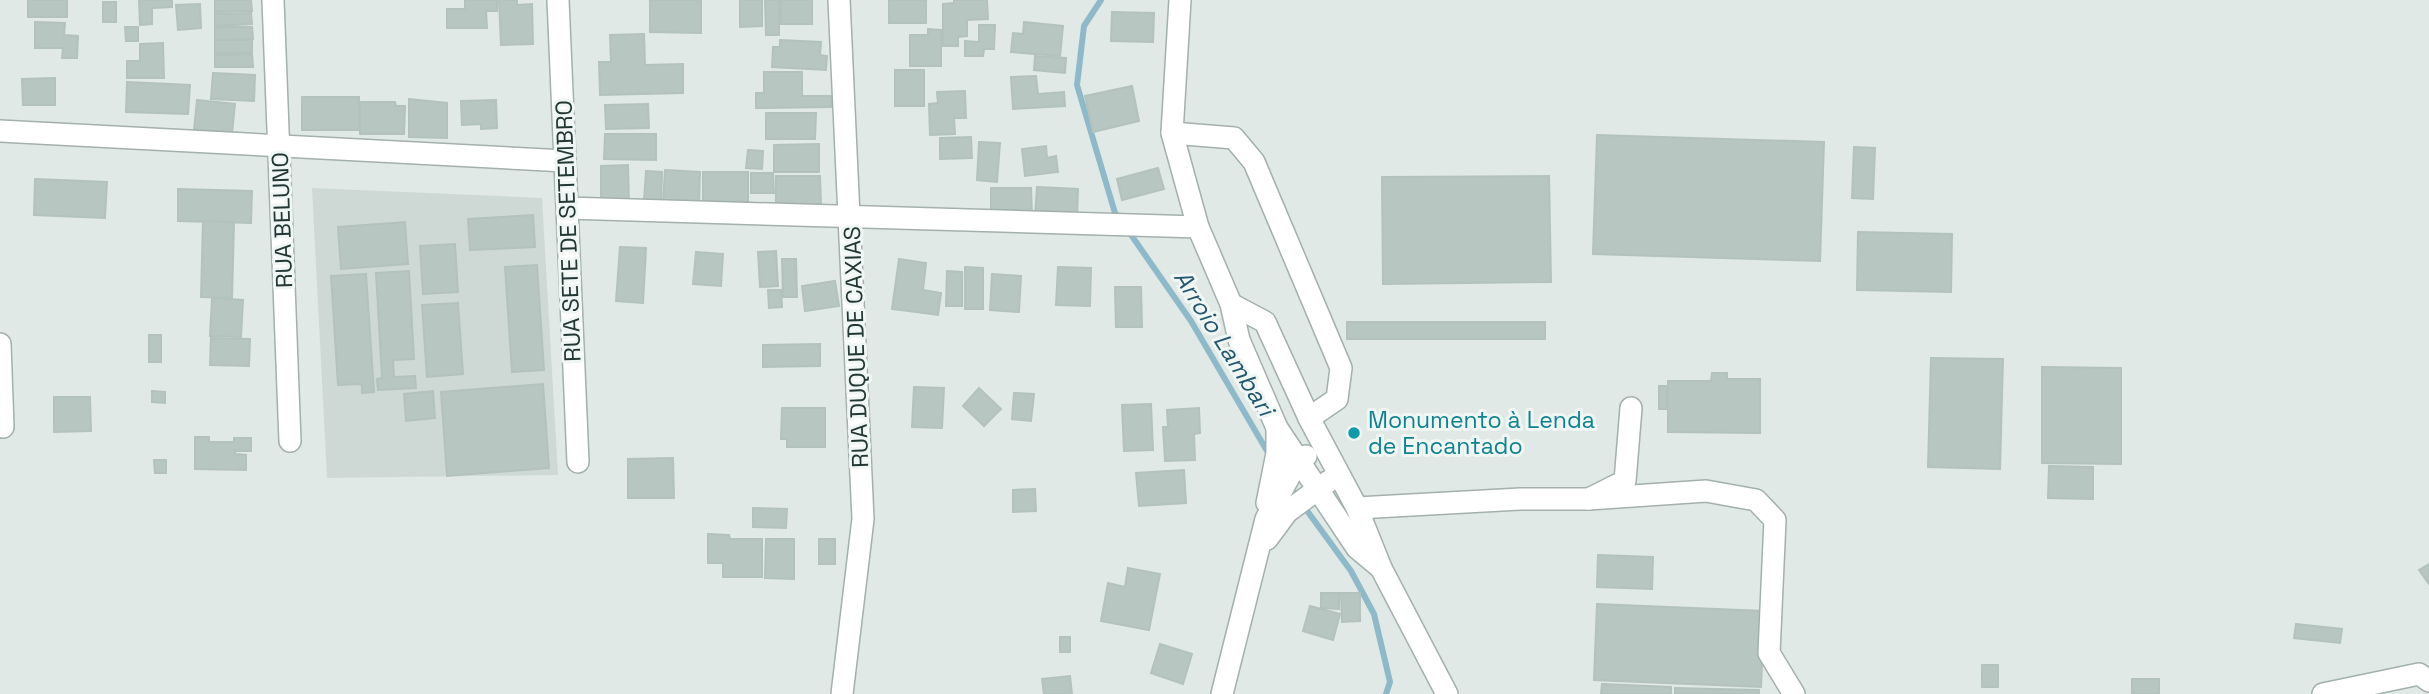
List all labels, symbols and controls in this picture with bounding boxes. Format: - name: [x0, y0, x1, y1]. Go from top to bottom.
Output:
- street label: RUA SETE DE SETEMBRO: [548, 100, 588, 362]
- street label: RUA BELUNO: [265, 152, 299, 288]
- street label: RUA DUQUE DE CAXIAS: [837, 226, 875, 468]
- water label: Arroio Lambari: [1167, 264, 1283, 424]
- place label: Monumento à Lenda de Encantado: [1368, 405, 1595, 461]
- marker: Monumento à Lenda de Encantado: [1346, 425, 1362, 441]

